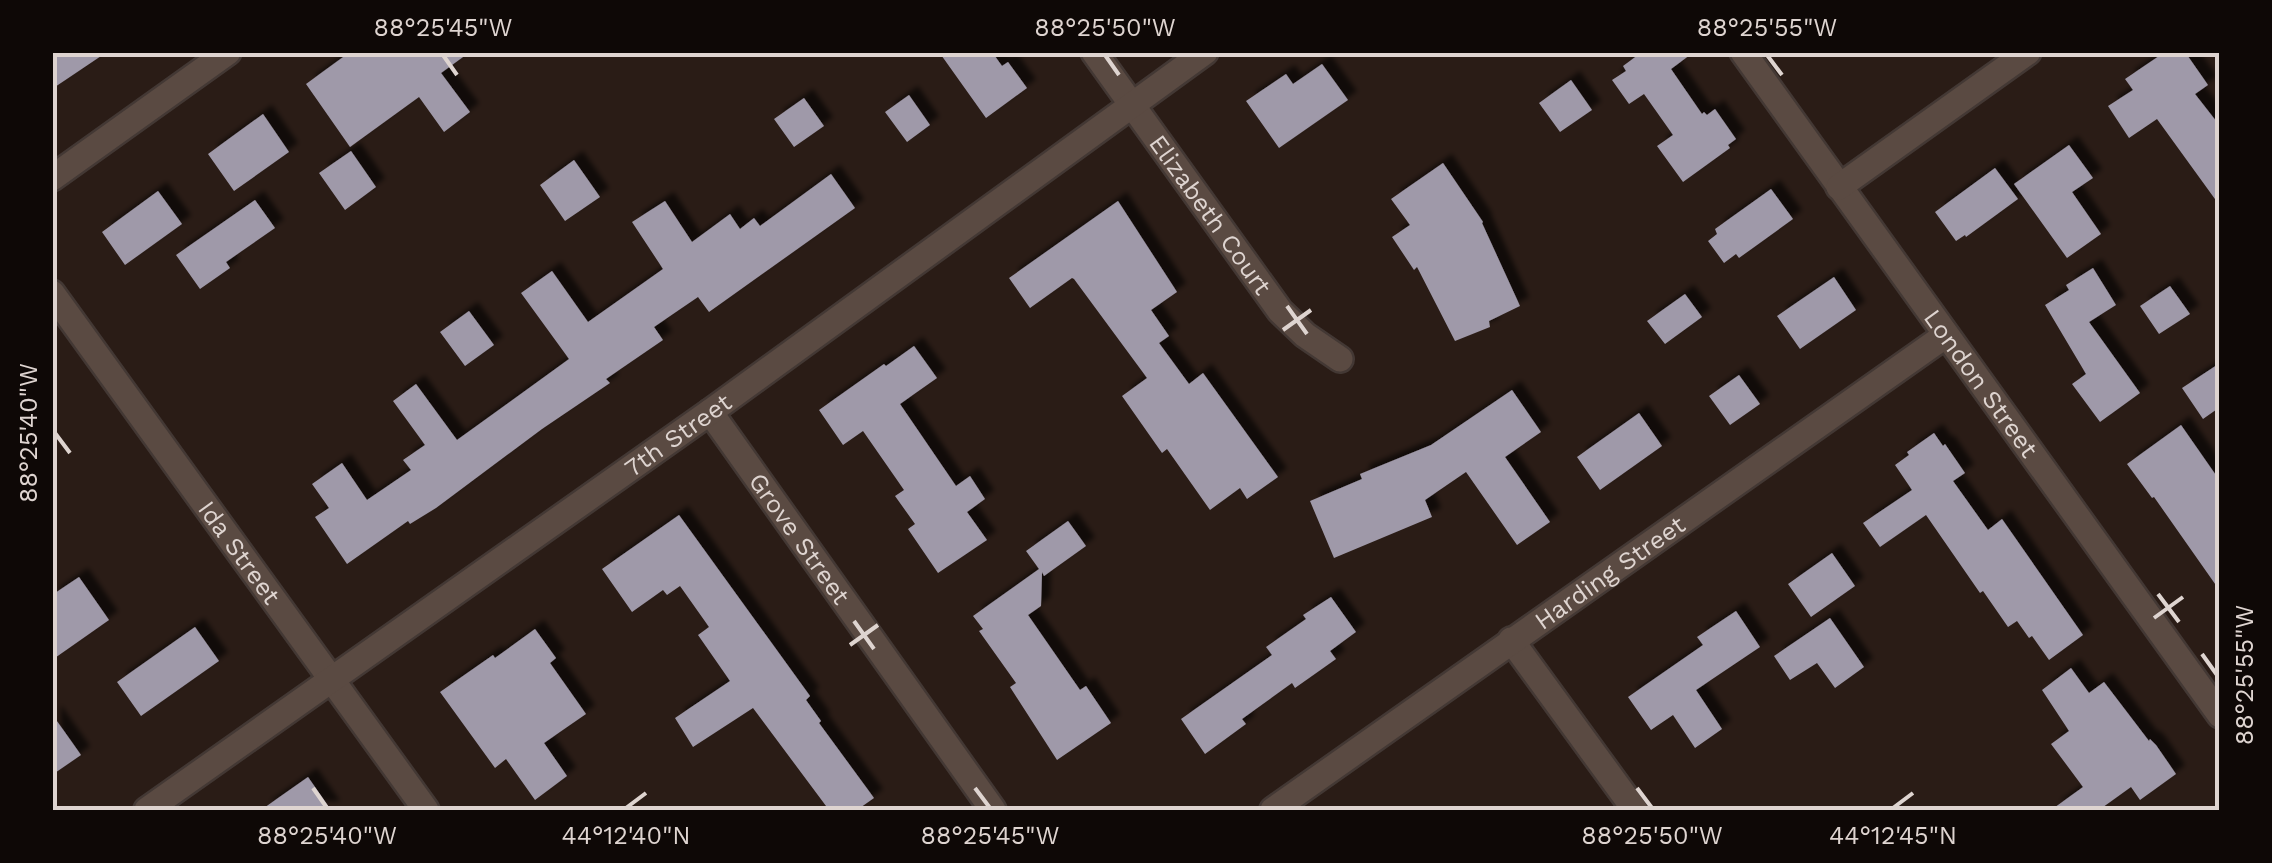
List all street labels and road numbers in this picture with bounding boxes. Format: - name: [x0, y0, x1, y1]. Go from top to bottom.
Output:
- street label: Elizabeth Court: [1144, 129, 1278, 300]
- street label: London Street: [1918, 304, 2044, 463]
- street label: 7th Street: [619, 387, 737, 482]
- street label: Grove Street: [743, 467, 857, 610]
- street label: Ida Street: [193, 495, 287, 610]
- street label: Harding Street: [1529, 509, 1691, 635]

